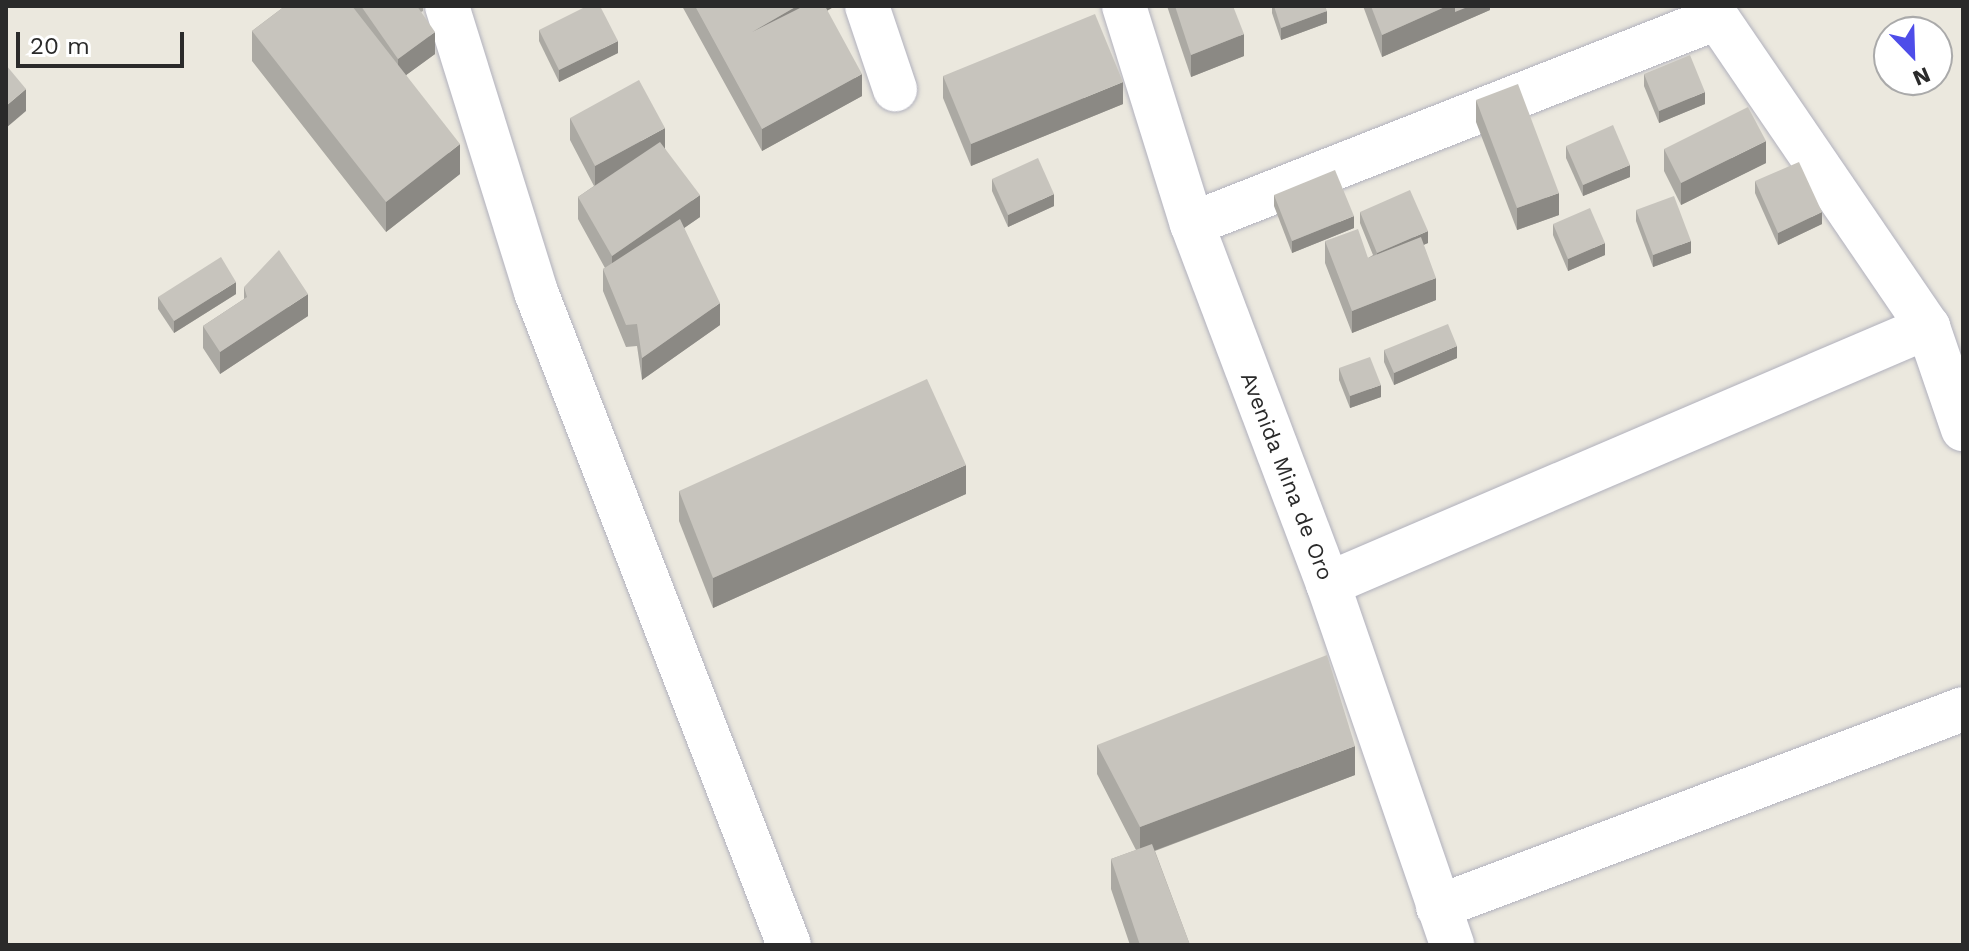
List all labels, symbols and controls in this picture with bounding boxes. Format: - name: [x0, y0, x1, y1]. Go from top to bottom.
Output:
- scale bar: [20, 16, 188, 66]
- north arrow: [1873, 16, 1953, 96]
- text: 20 m: [30, 32, 90, 60]
- text: N: [1909, 62, 1934, 91]
- street label: Avenida Mina de Oro: [1235, 368, 1339, 584]

